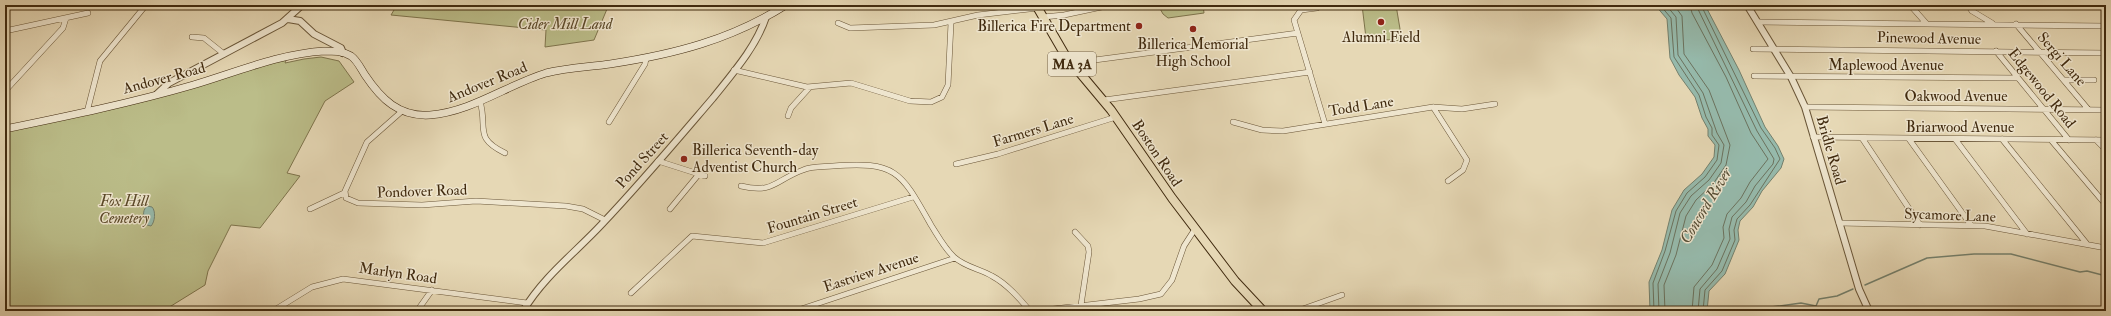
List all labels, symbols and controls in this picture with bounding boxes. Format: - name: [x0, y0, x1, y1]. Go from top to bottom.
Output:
- park label: Cider Mill Land: [518, 15, 614, 34]
- place label: Billerica Fire Department: [977, 17, 1131, 37]
- marker: Alumni Field: [1376, 17, 1386, 27]
- marker: Billerica Fire Department: [1134, 21, 1144, 31]
- marker: Billerica Memorial High School: [1188, 24, 1198, 34]
- place label: Alumni Field: [1341, 28, 1421, 47]
- street label: Pinewood Avenue: [1877, 28, 1981, 49]
- street label: Sergi Lane: [2033, 28, 2090, 90]
- place label: Billerica Memorial High School: [1137, 35, 1249, 71]
- street label: Edgewood Road: [2004, 45, 2080, 133]
- road number: MA 3A: [1048, 52, 1096, 76]
- street label: Maplewood Avenue: [1828, 56, 1944, 76]
- street label: Andover Road: [120, 58, 208, 99]
- street label: Andover Road: [444, 58, 530, 107]
- street label: Oakwood Avenue: [1905, 87, 2008, 106]
- street label: Todd Lane: [1327, 92, 1395, 121]
- street label: Farmers Lane: [990, 109, 1076, 152]
- street label: Bridle Road: [1812, 113, 1850, 188]
- street label: Boston Road: [1127, 116, 1186, 191]
- street label: Briarwood Avenue: [1906, 118, 2014, 137]
- street label: Pond Street: [612, 128, 673, 193]
- place label: Billerica Seventh-day Adventist Church: [691, 141, 819, 177]
- marker: Billerica Seventh-day Adventist Church: [679, 154, 689, 164]
- water label: Concord River: [1675, 163, 1737, 247]
- street label: Pondover Road: [376, 180, 468, 203]
- park label: Fox Hill Cemetery: [99, 192, 150, 228]
- street label: Fountain Street: [765, 193, 860, 238]
- street label: Sycamore Lane: [1904, 204, 1996, 227]
- street label: Eastview Avenue: [821, 248, 921, 297]
- street label: Marlyn Road: [358, 259, 439, 288]

